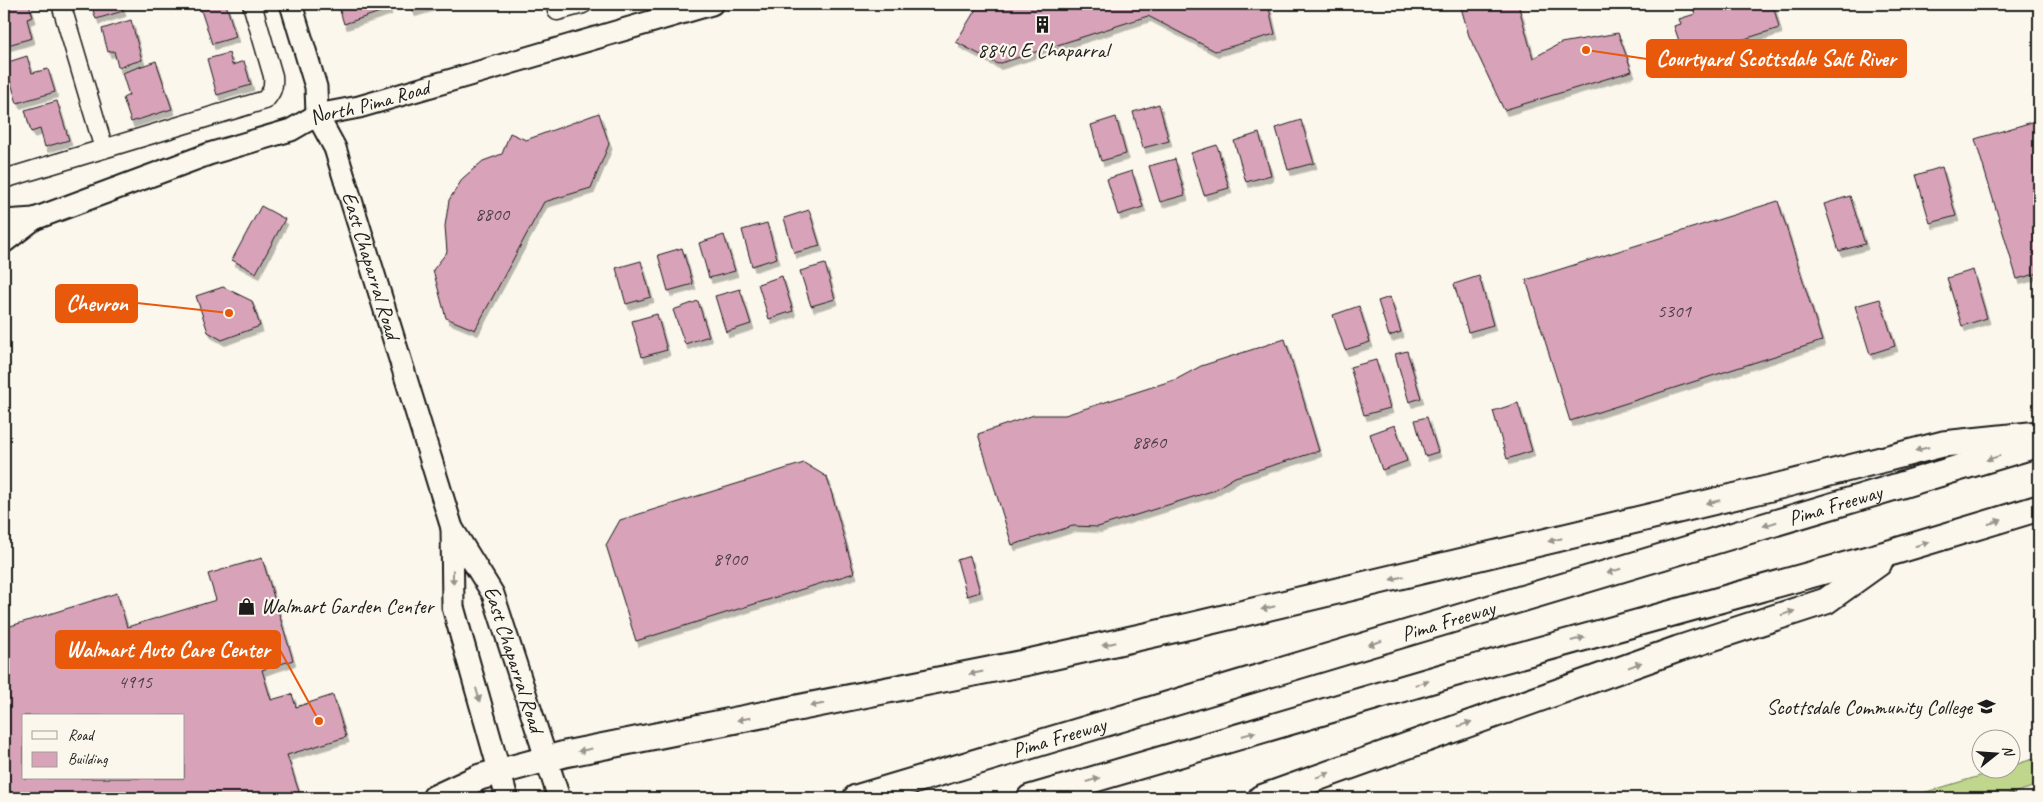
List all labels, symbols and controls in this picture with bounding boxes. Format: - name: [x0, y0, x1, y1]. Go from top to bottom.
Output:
- building icon: 8840 E Chaparral: [1033, 15, 1053, 35]
- place label: 8840 E Chaparral: [977, 37, 1112, 63]
- callout: Courtyard Scottsdale Salt River: [1647, 40, 1906, 77]
- text: Courtyard Scottsdale Salt River: [1656, 45, 1898, 73]
- street label: North Pima Road: [304, 73, 436, 130]
- street label: East Chaparral Road: [336, 189, 407, 345]
- house number: 8800: [475, 202, 511, 226]
- callout: Chevron: [56, 285, 137, 322]
- text: Chevron: [66, 290, 129, 318]
- house number: 5301: [1657, 299, 1693, 323]
- house number: 8860: [1132, 430, 1168, 454]
- one-way arrow: [1914, 445, 1929, 453]
- one-way arrow: [1985, 454, 2000, 462]
- street label: Pima Freeway: [1785, 478, 1887, 531]
- one-way arrow: [1706, 498, 1721, 506]
- one-way arrow: [1988, 517, 2003, 525]
- one-way arrow: [1762, 521, 1777, 529]
- one-way arrow: [1548, 536, 1563, 544]
- one-way arrow: [1915, 539, 1930, 547]
- house number: 8900: [713, 547, 749, 571]
- one-way arrow: [1607, 568, 1622, 576]
- one-way arrow: [449, 569, 457, 585]
- one-way arrow: [1390, 574, 1405, 582]
- street label: East Chaparral Road: [478, 581, 551, 739]
- place label: Walmart Garden Center: [261, 593, 436, 619]
- street label: Pima Freeway: [1398, 594, 1500, 647]
- shop icon: Walmart Garden Center: [237, 596, 257, 616]
- one-way arrow: [1260, 604, 1275, 612]
- one-way arrow: [1781, 609, 1796, 616]
- callout: Walmart Auto Care Center: [56, 631, 280, 668]
- one-way arrow: [1571, 635, 1586, 643]
- text: Walmart Auto Care Center: [66, 636, 272, 664]
- one-way arrow: [1367, 639, 1382, 647]
- one-way arrow: [1102, 640, 1117, 648]
- one-way arrow: [1627, 661, 1642, 668]
- one-way arrow: [969, 669, 984, 677]
- house number: 4915: [118, 670, 154, 694]
- one-way arrow: [1414, 679, 1429, 687]
- one-way arrow: [474, 688, 482, 703]
- place label: Scottsdale Community College: [1766, 694, 1973, 720]
- school or university icon: Scottsdale Community College: [1976, 697, 1996, 717]
- one-way arrow: [810, 701, 825, 709]
- street label: Pima Freeway: [1009, 710, 1111, 763]
- legend: [22, 714, 185, 780]
- one-way arrow: [736, 716, 752, 724]
- one-way arrow: [1457, 720, 1472, 727]
- text: Road: [68, 726, 95, 745]
- one-way arrow: [1242, 729, 1257, 737]
- north arrow: [1970, 730, 2020, 780]
- text: N: [1999, 744, 2018, 759]
- one-way arrow: [577, 747, 593, 755]
- text: Building: [68, 750, 108, 769]
- one-way arrow: [1316, 771, 1331, 779]
- one-way arrow: [1086, 775, 1101, 783]

